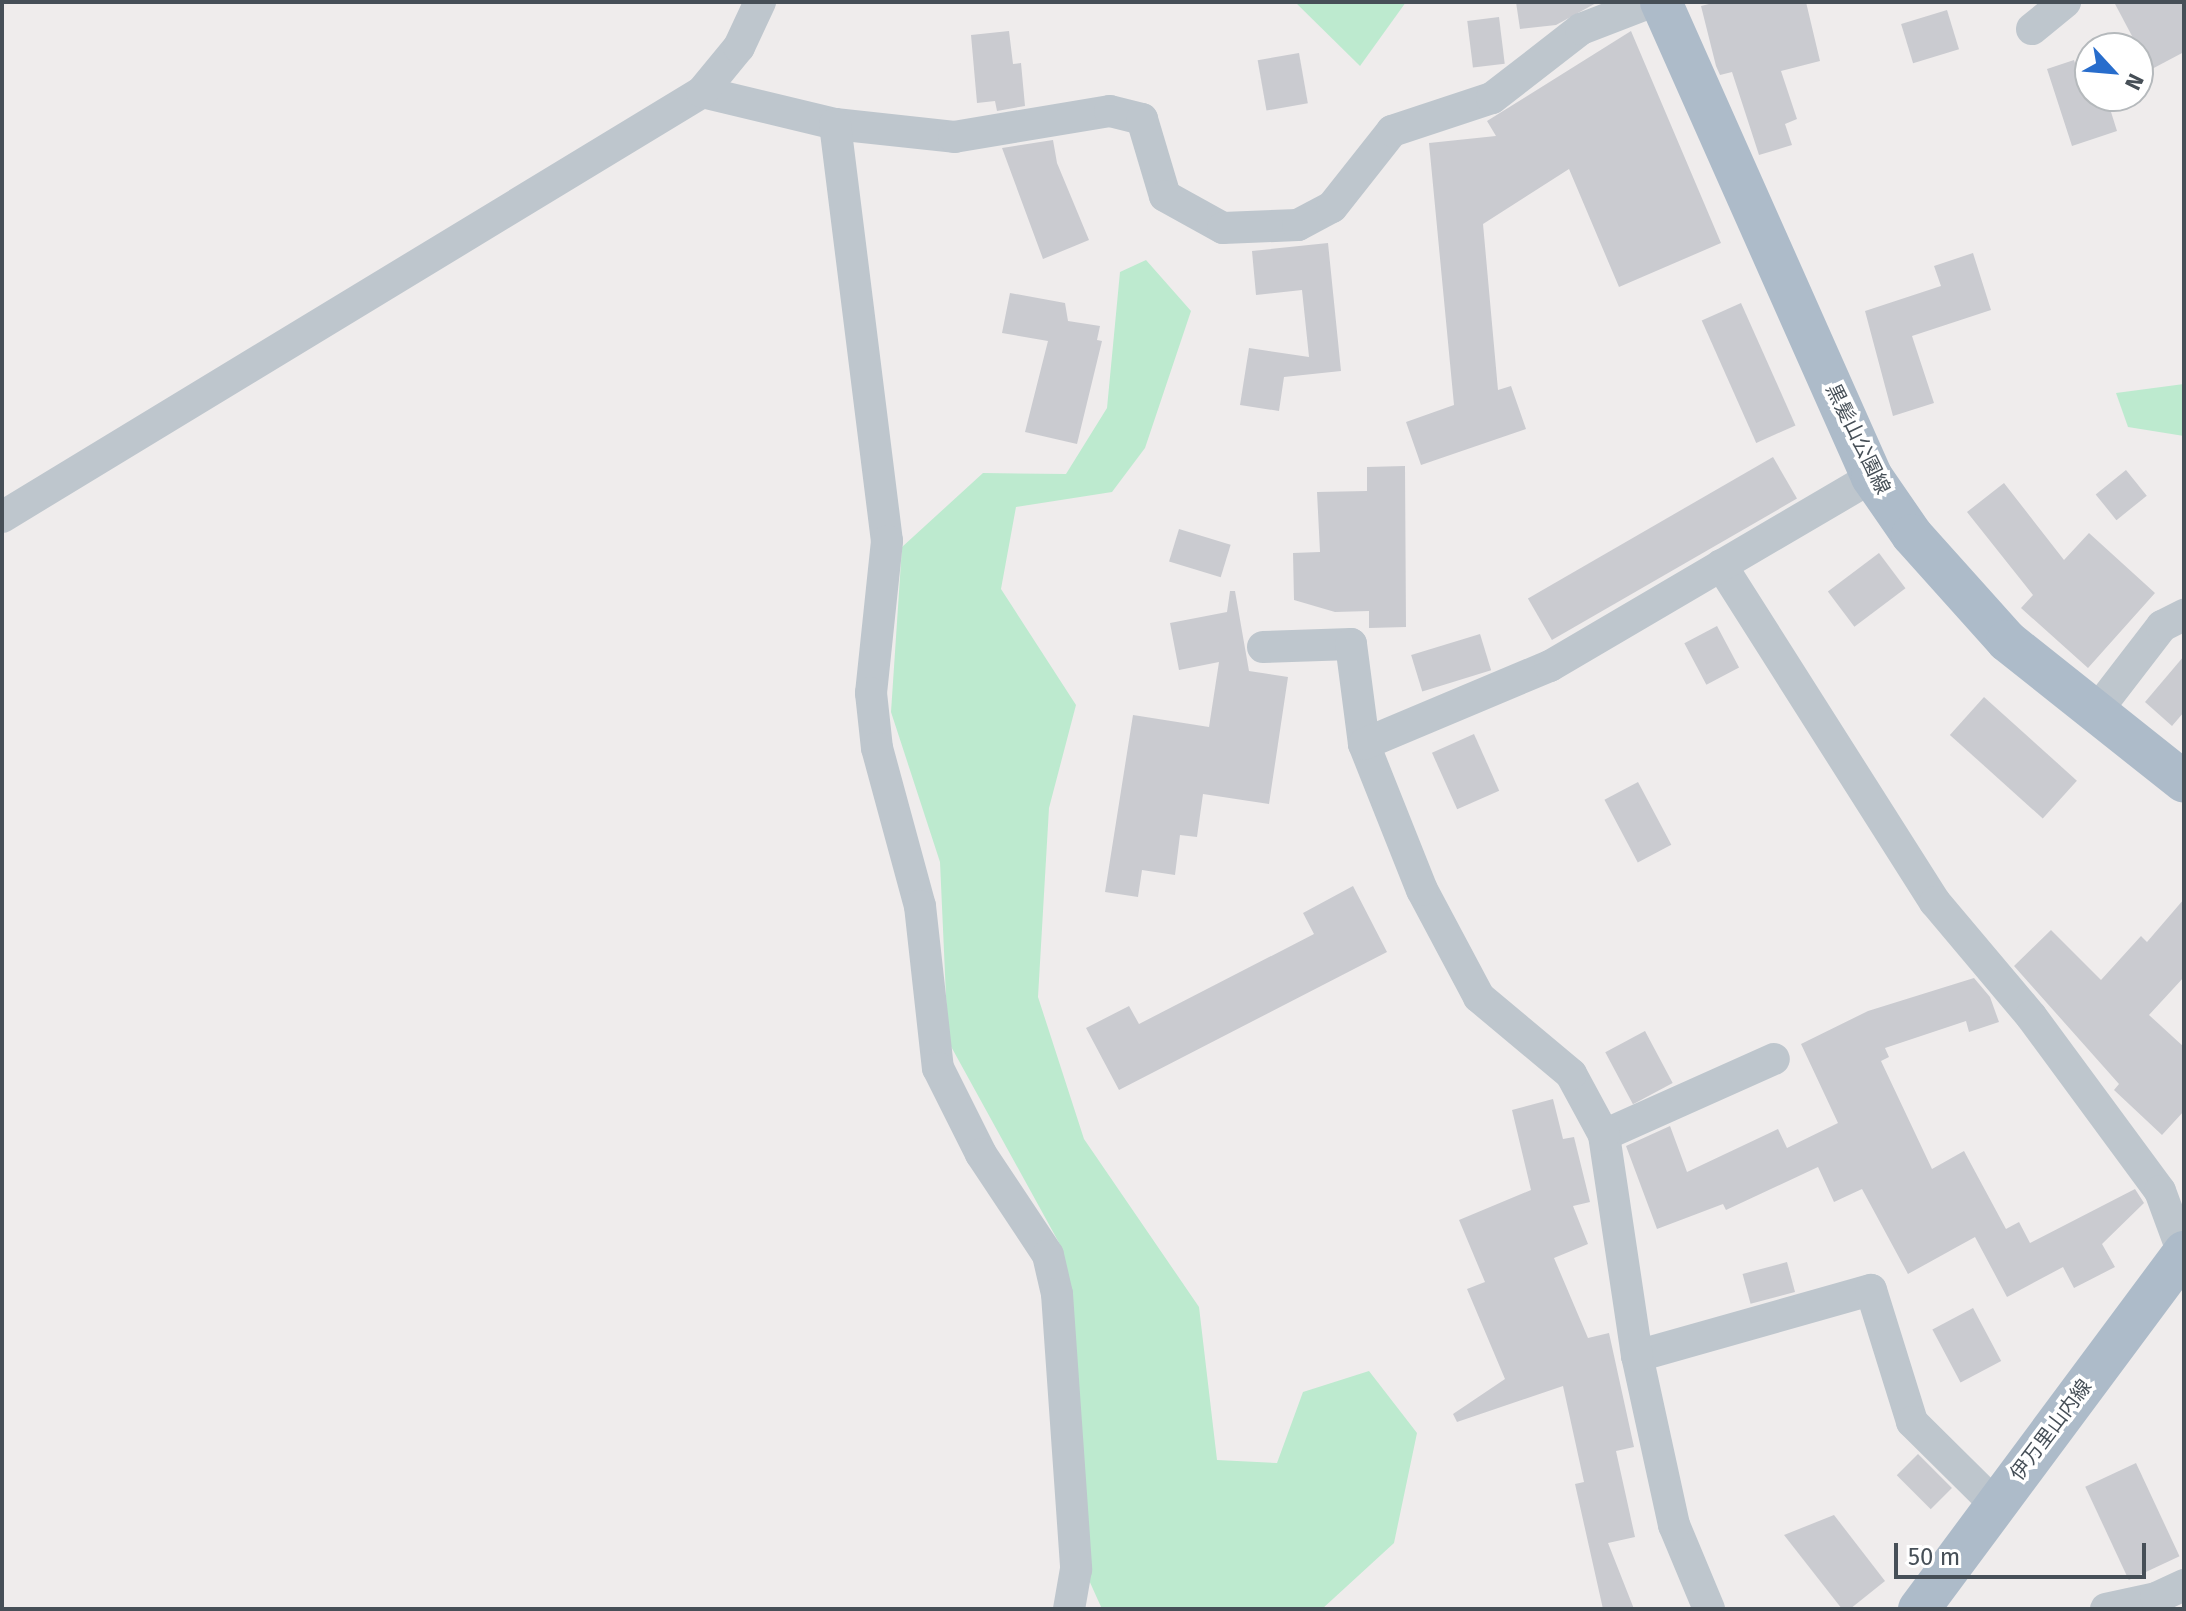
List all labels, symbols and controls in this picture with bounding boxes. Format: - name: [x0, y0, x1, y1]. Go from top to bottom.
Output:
- north arrow: [2074, 32, 2154, 112]
- text: N: [2119, 69, 2150, 94]
- street label: 黒髪山公園線: [1821, 380, 1895, 498]
- street label: 伊万里山内線: [2005, 1375, 2097, 1485]
- scale bar: [1898, 1527, 2150, 1577]
- text: 50 m: [1908, 1543, 1960, 1571]

